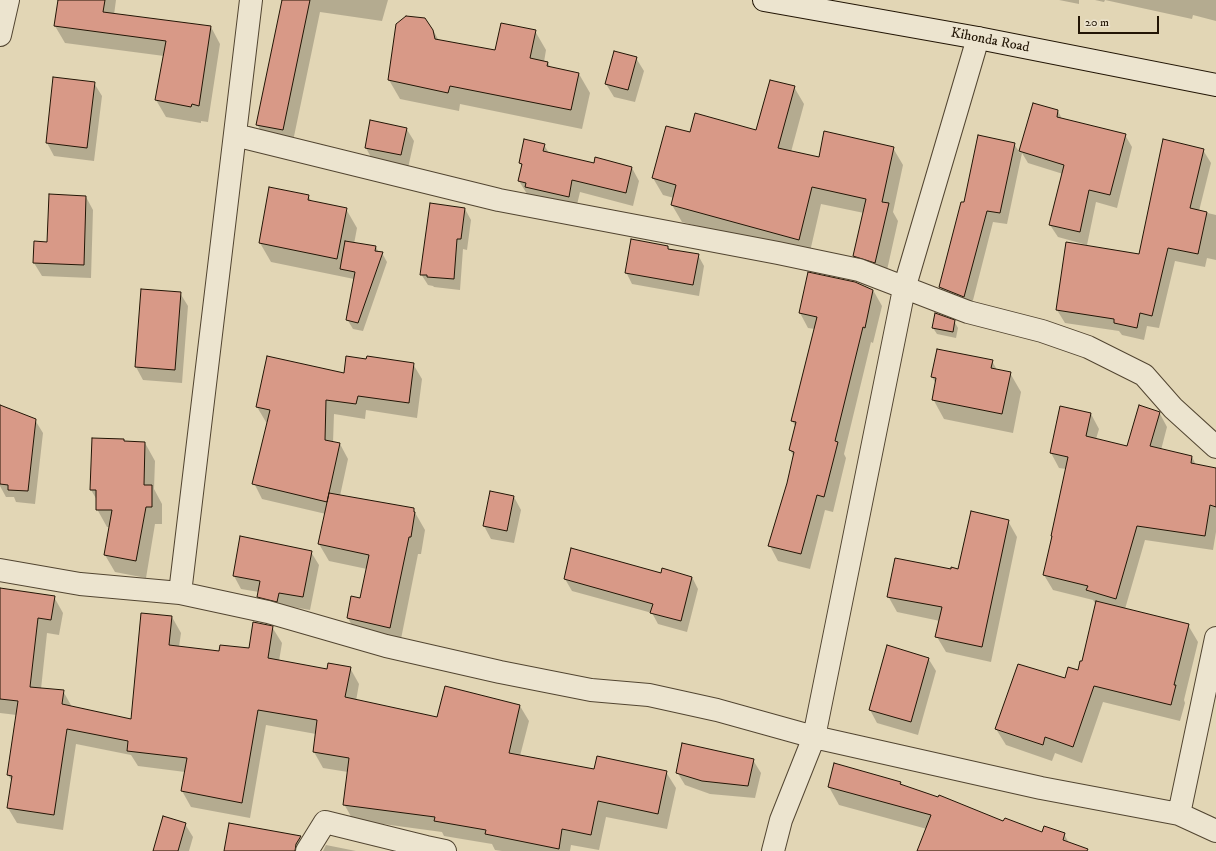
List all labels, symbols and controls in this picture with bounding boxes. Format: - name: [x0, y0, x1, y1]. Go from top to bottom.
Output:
- scale bar: [1080, 8, 1161, 34]
- text: 20 m: [1085, 15, 1109, 30]
- street label: Kihonda Road: [949, 25, 1031, 57]

